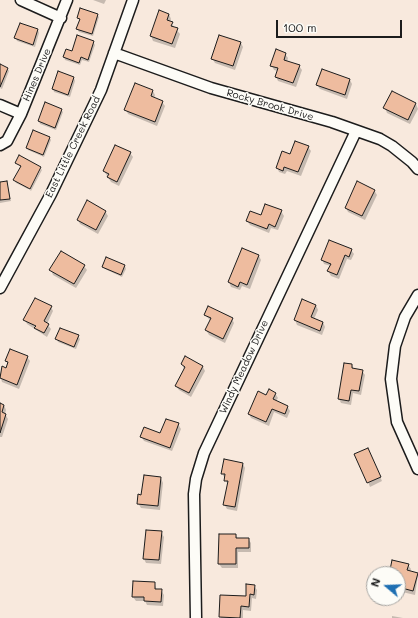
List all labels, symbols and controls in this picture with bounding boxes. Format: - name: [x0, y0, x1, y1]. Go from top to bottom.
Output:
- scale bar: [278, 12, 404, 38]
- text: 100 m: [283, 19, 317, 35]
- street label: Hines Drive: [20, 47, 54, 103]
- street label: Rocky Brook Drive: [225, 87, 315, 123]
- street label: East Little Creek Road: [43, 94, 103, 200]
- street label: Windy Meadow Drive: [217, 318, 271, 416]
- north arrow: [366, 566, 406, 606]
- text: N: [367, 576, 384, 589]

